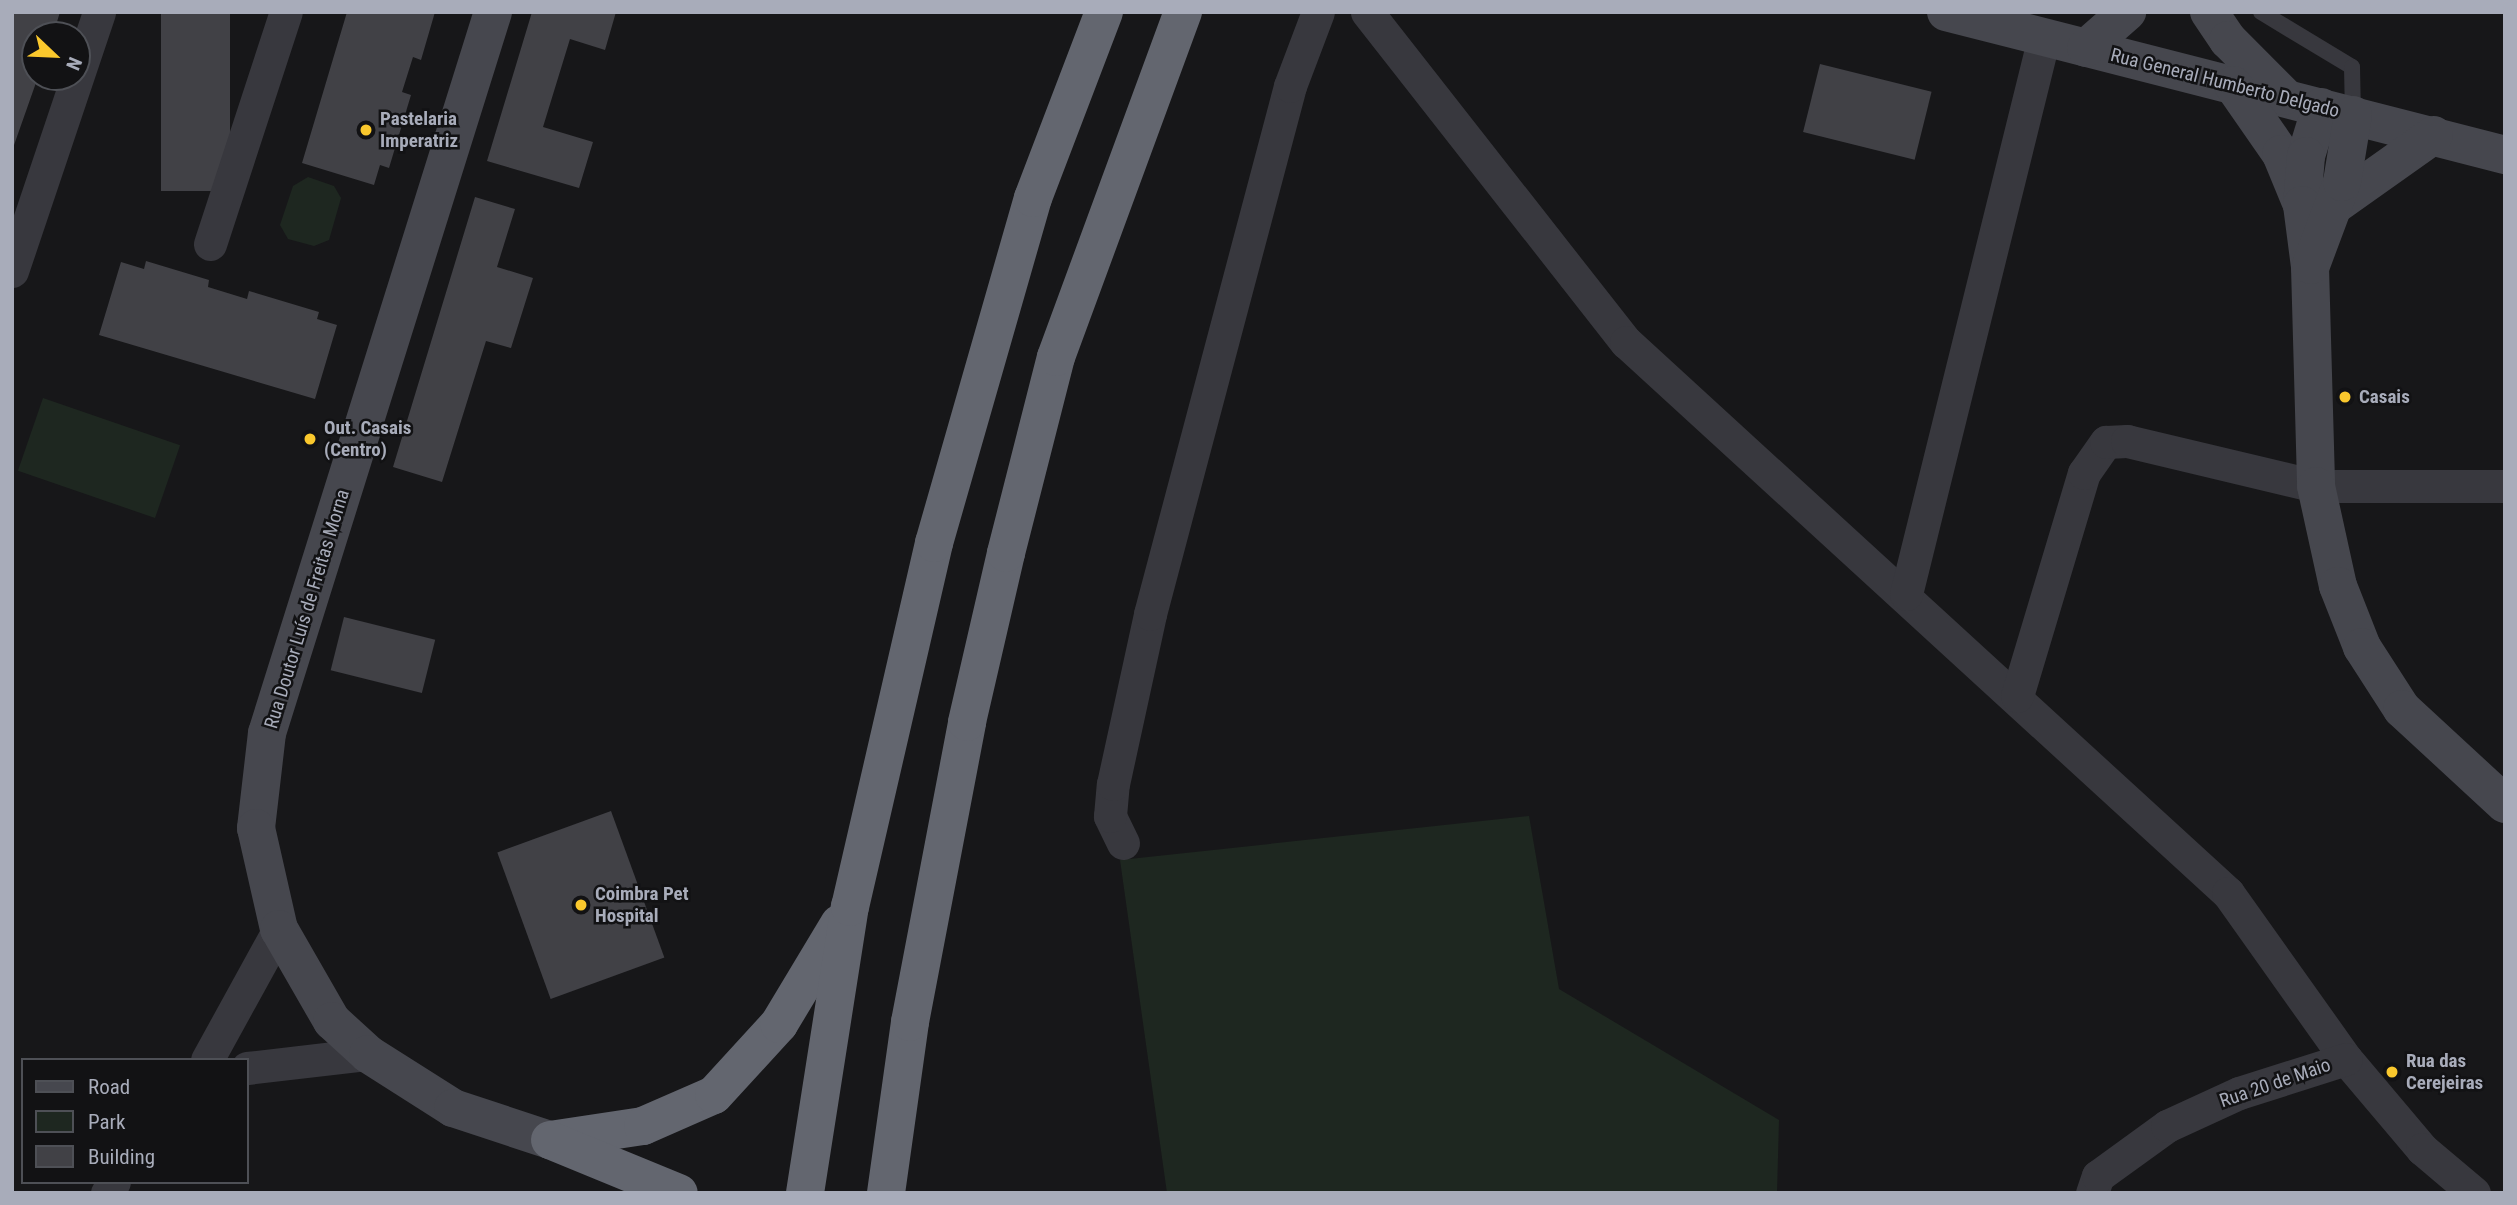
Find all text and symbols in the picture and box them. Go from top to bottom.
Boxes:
north arrow [21,21,91,91]
street label: Rua General Humberto Delgado [2108,44,2342,122]
text: N [61,54,87,73]
place label: Pastelaria Imperatriz [380,108,458,152]
marker: Pastelaria Imperatriz [358,122,374,138]
place label: Casais [2359,386,2410,408]
marker: Casais [2337,389,2353,405]
place label: Out. Casais (Centro) [324,417,411,461]
marker: Out. Casais (Centro) [302,431,318,447]
street label: Rua Doutor Luís de Freitas Morna [260,487,354,731]
place label: Coimbra Pet Hospital [595,883,689,927]
marker: Coimbra Pet Hospital [573,897,589,913]
place label: Rua das Cerejeiras [2406,1050,2483,1094]
street label: Rua 20 de Maio [2216,1053,2334,1113]
legend [21,1058,248,1184]
marker: Rua das Cerejeiras [2384,1064,2400,1080]
text: Road [88,1075,130,1099]
text: Park [88,1110,125,1134]
text: Building [88,1145,155,1169]

